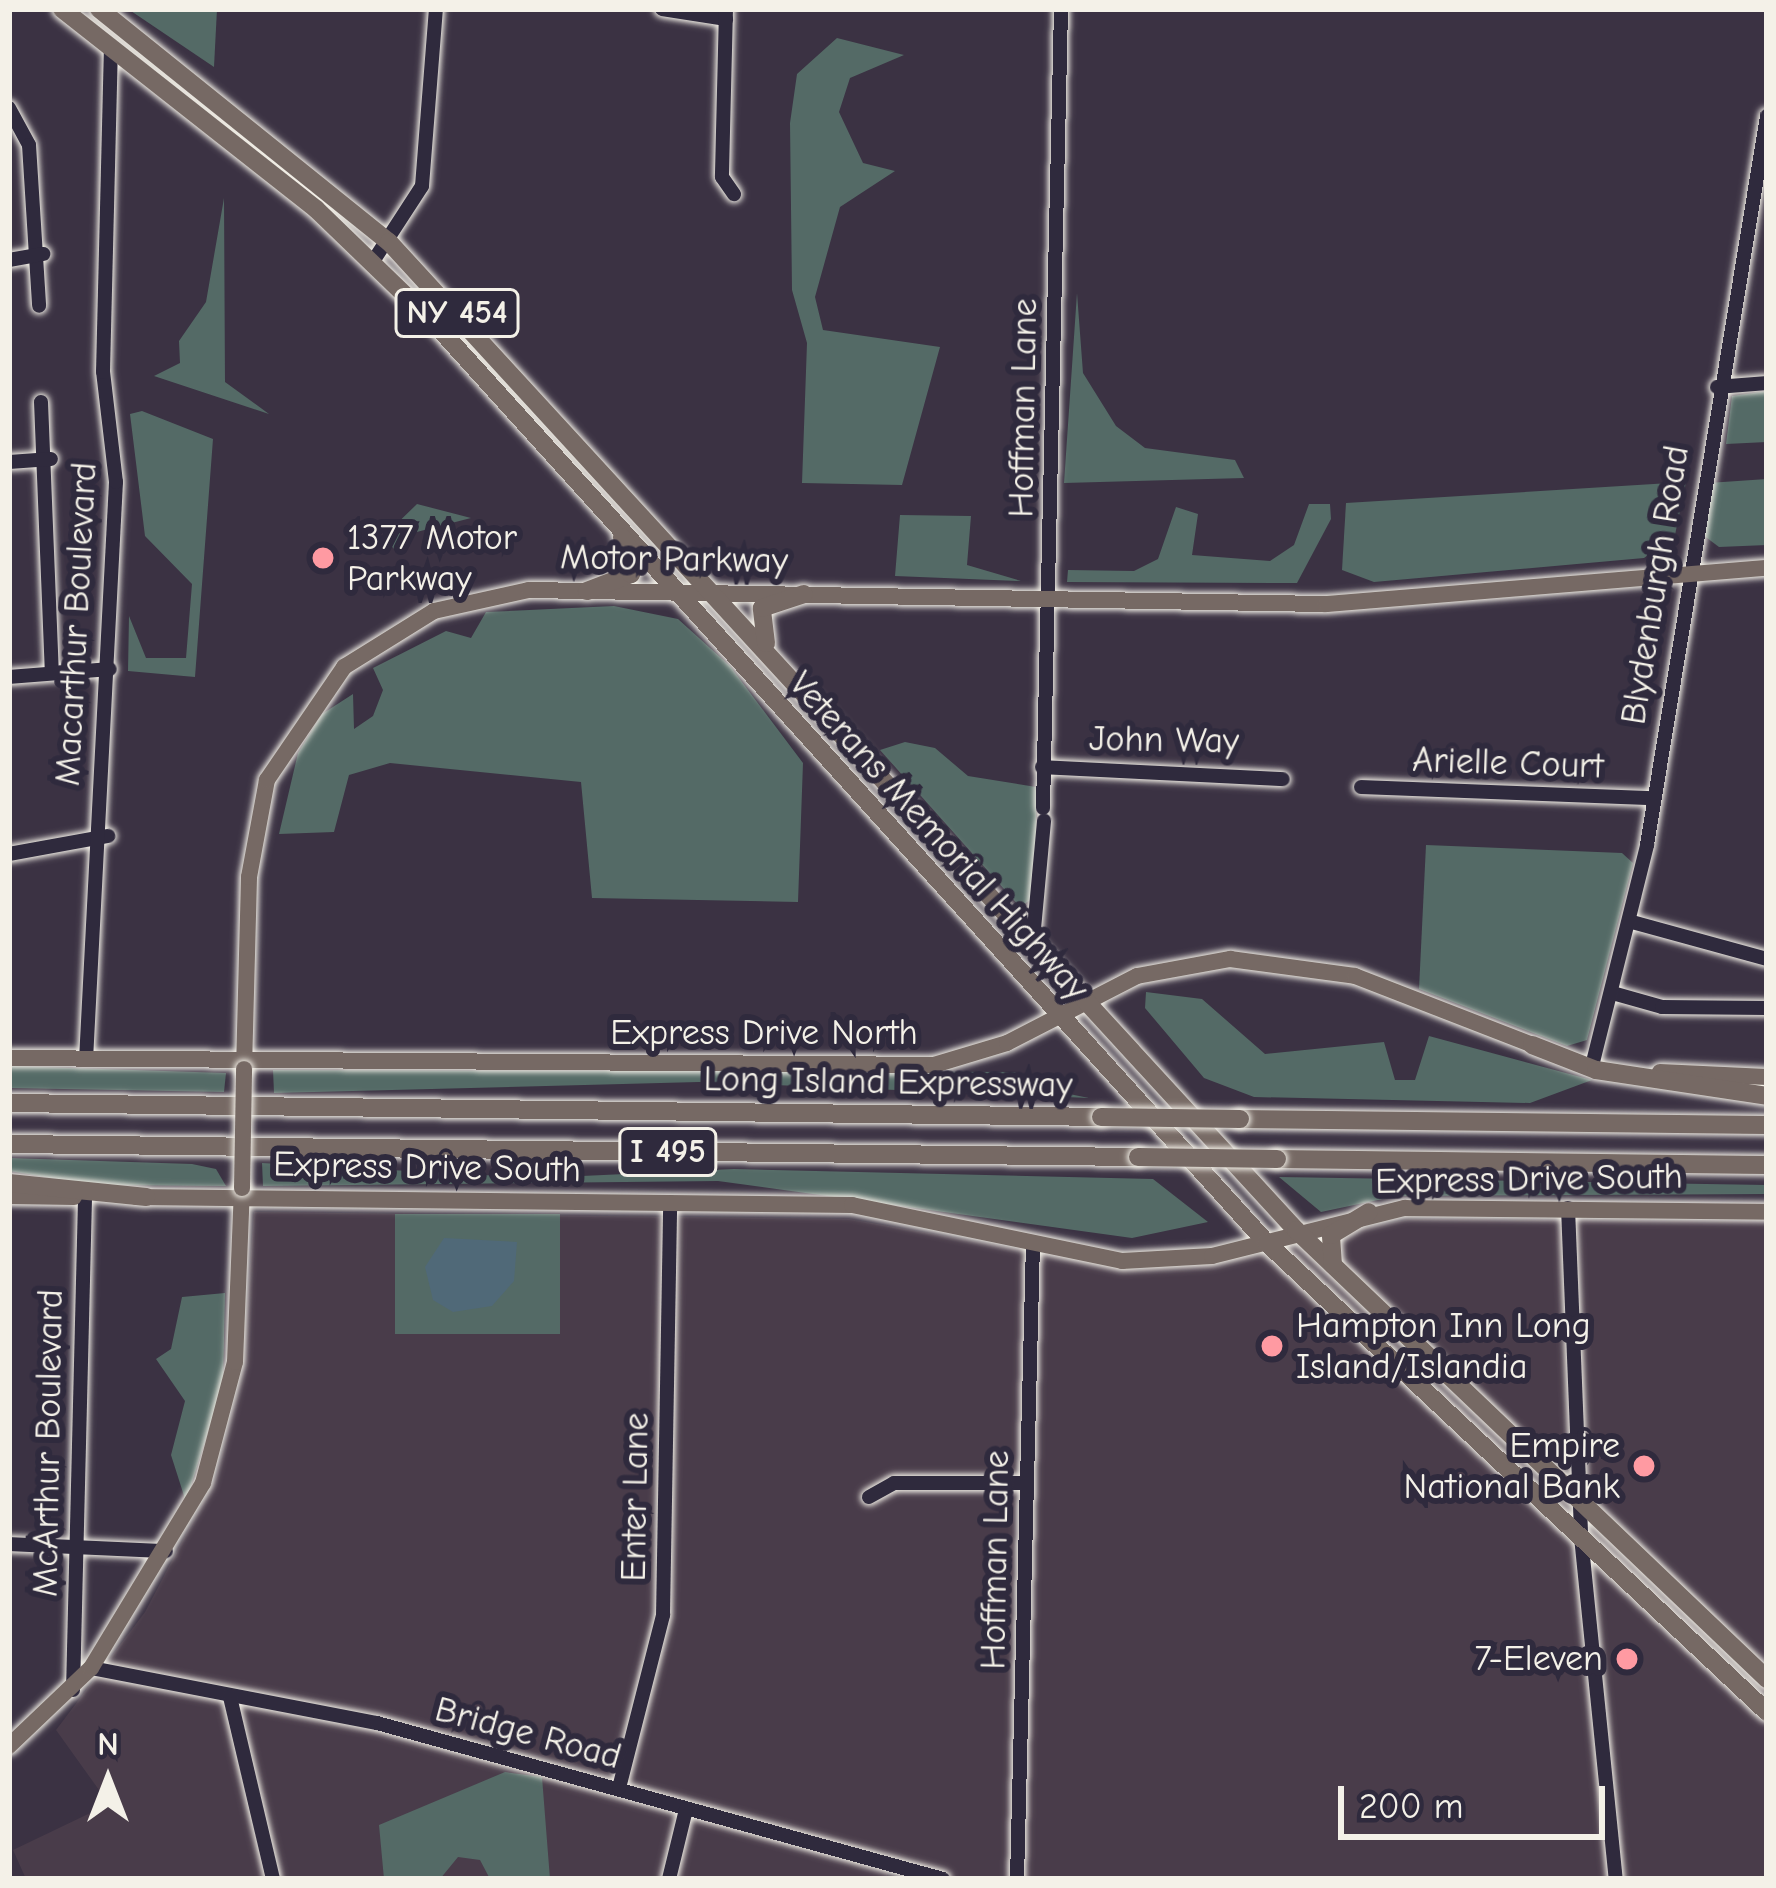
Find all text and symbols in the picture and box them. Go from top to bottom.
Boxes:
road number: NY 454 [394,286,520,340]
street label: Hoffman Lane [999,298,1047,518]
street label: Blydenburgh Road [1612,442,1698,728]
street label: Macarthur Boulevard [46,461,106,787]
place label: 1377 Motor Parkway [347,515,517,600]
street label: Motor Parkway [560,535,788,583]
marker: 1377 Motor Parkway [310,545,336,571]
street label: Veterans Memorial Highway [780,663,1098,1009]
street label: John Way [1089,717,1239,763]
street label: Arielle Court [1412,738,1604,788]
street label: Express Drive North [610,1011,918,1055]
street label: Long Island Expressway [703,1057,1073,1107]
road number: I 495 [617,1125,719,1179]
street label: Express Drive South [273,1143,581,1191]
street label: Express Drive South [1375,1155,1683,1203]
street label: McArthur Boulevard [24,1289,72,1597]
place label: Hampton Inn Long Island/Islandia [1296,1303,1591,1388]
marker: Hampton Inn Long Island/Islandia [1259,1333,1285,1359]
street label: Enter Lane [612,1412,658,1582]
place label: Empire National Bank [1404,1423,1620,1508]
street label: Hoffman Lane [971,1450,1019,1670]
marker: Empire National Bank [1631,1453,1657,1479]
place label: 7-Eleven [1474,1637,1603,1681]
marker: 7-Eleven [1614,1646,1640,1672]
street label: Bridge Road [430,1687,626,1779]
north arrow [48,1720,168,1840]
text: N [97,1725,119,1763]
scale bar [1344,1762,1611,1836]
text: 200 m [1359,1786,1463,1827]

